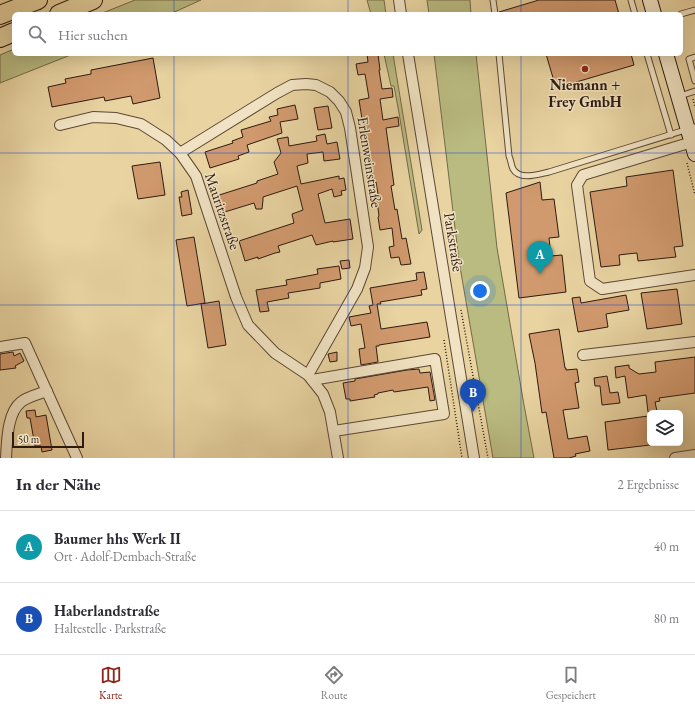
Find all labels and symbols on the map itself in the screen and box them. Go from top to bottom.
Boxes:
marker: Niemann + Frey GmbH [580,64,590,74]
place label: Niemann + Frey GmbH [548,75,622,111]
street label: Erlenweinstraße [353,115,387,209]
street label: Mauritzstraße [201,170,245,252]
street label: Parkstraße [440,211,468,273]
pin: A [527,241,553,274]
your location [470,281,490,301]
pin: B [460,379,486,412]
scale bar [12,430,84,449]

